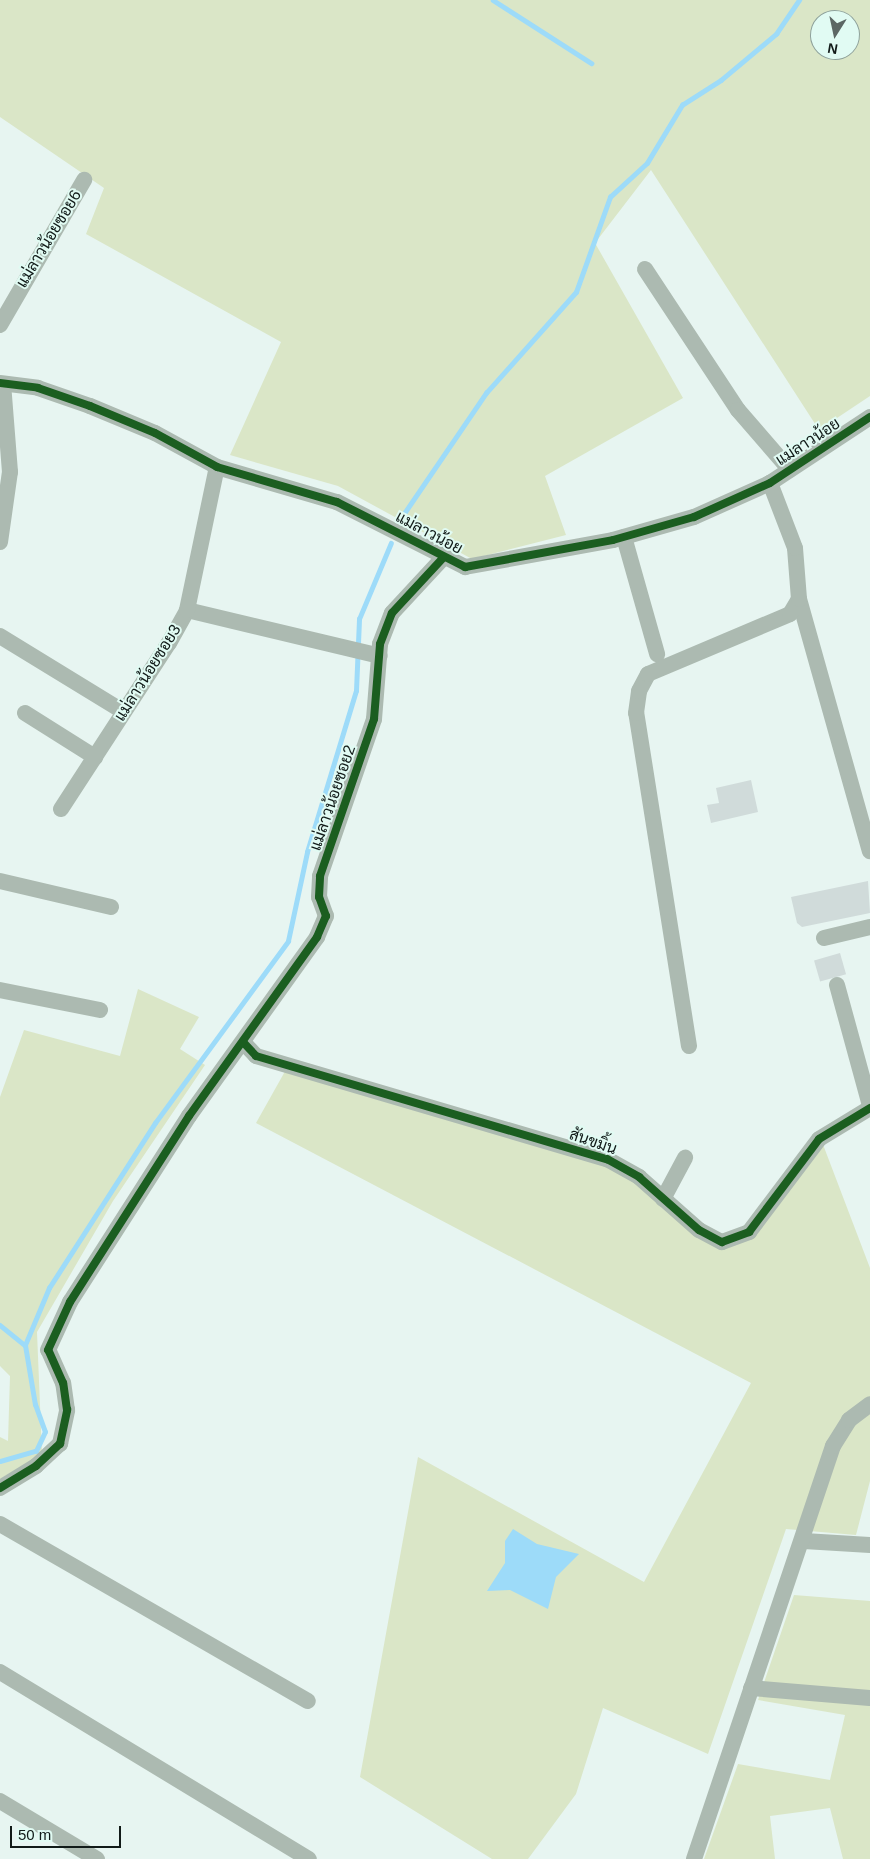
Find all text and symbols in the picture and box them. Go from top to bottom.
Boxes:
north arrow [810,10,860,60]
text: N [826,40,839,58]
street label: แม่ลาวน้อยซอย6 [12,187,86,291]
street label: แม่ลาวน้อย [772,414,844,470]
street label: แม่ลาวน้อย [392,507,466,559]
street label: แม่ลาวน้อยซอย3 [111,621,185,725]
street label: แม่ลาวน้อยซอย2 [306,743,360,853]
street label: สันขมิ้น [567,1125,619,1159]
scale bar [12,1816,124,1848]
text: 50 m [18,1826,51,1843]

